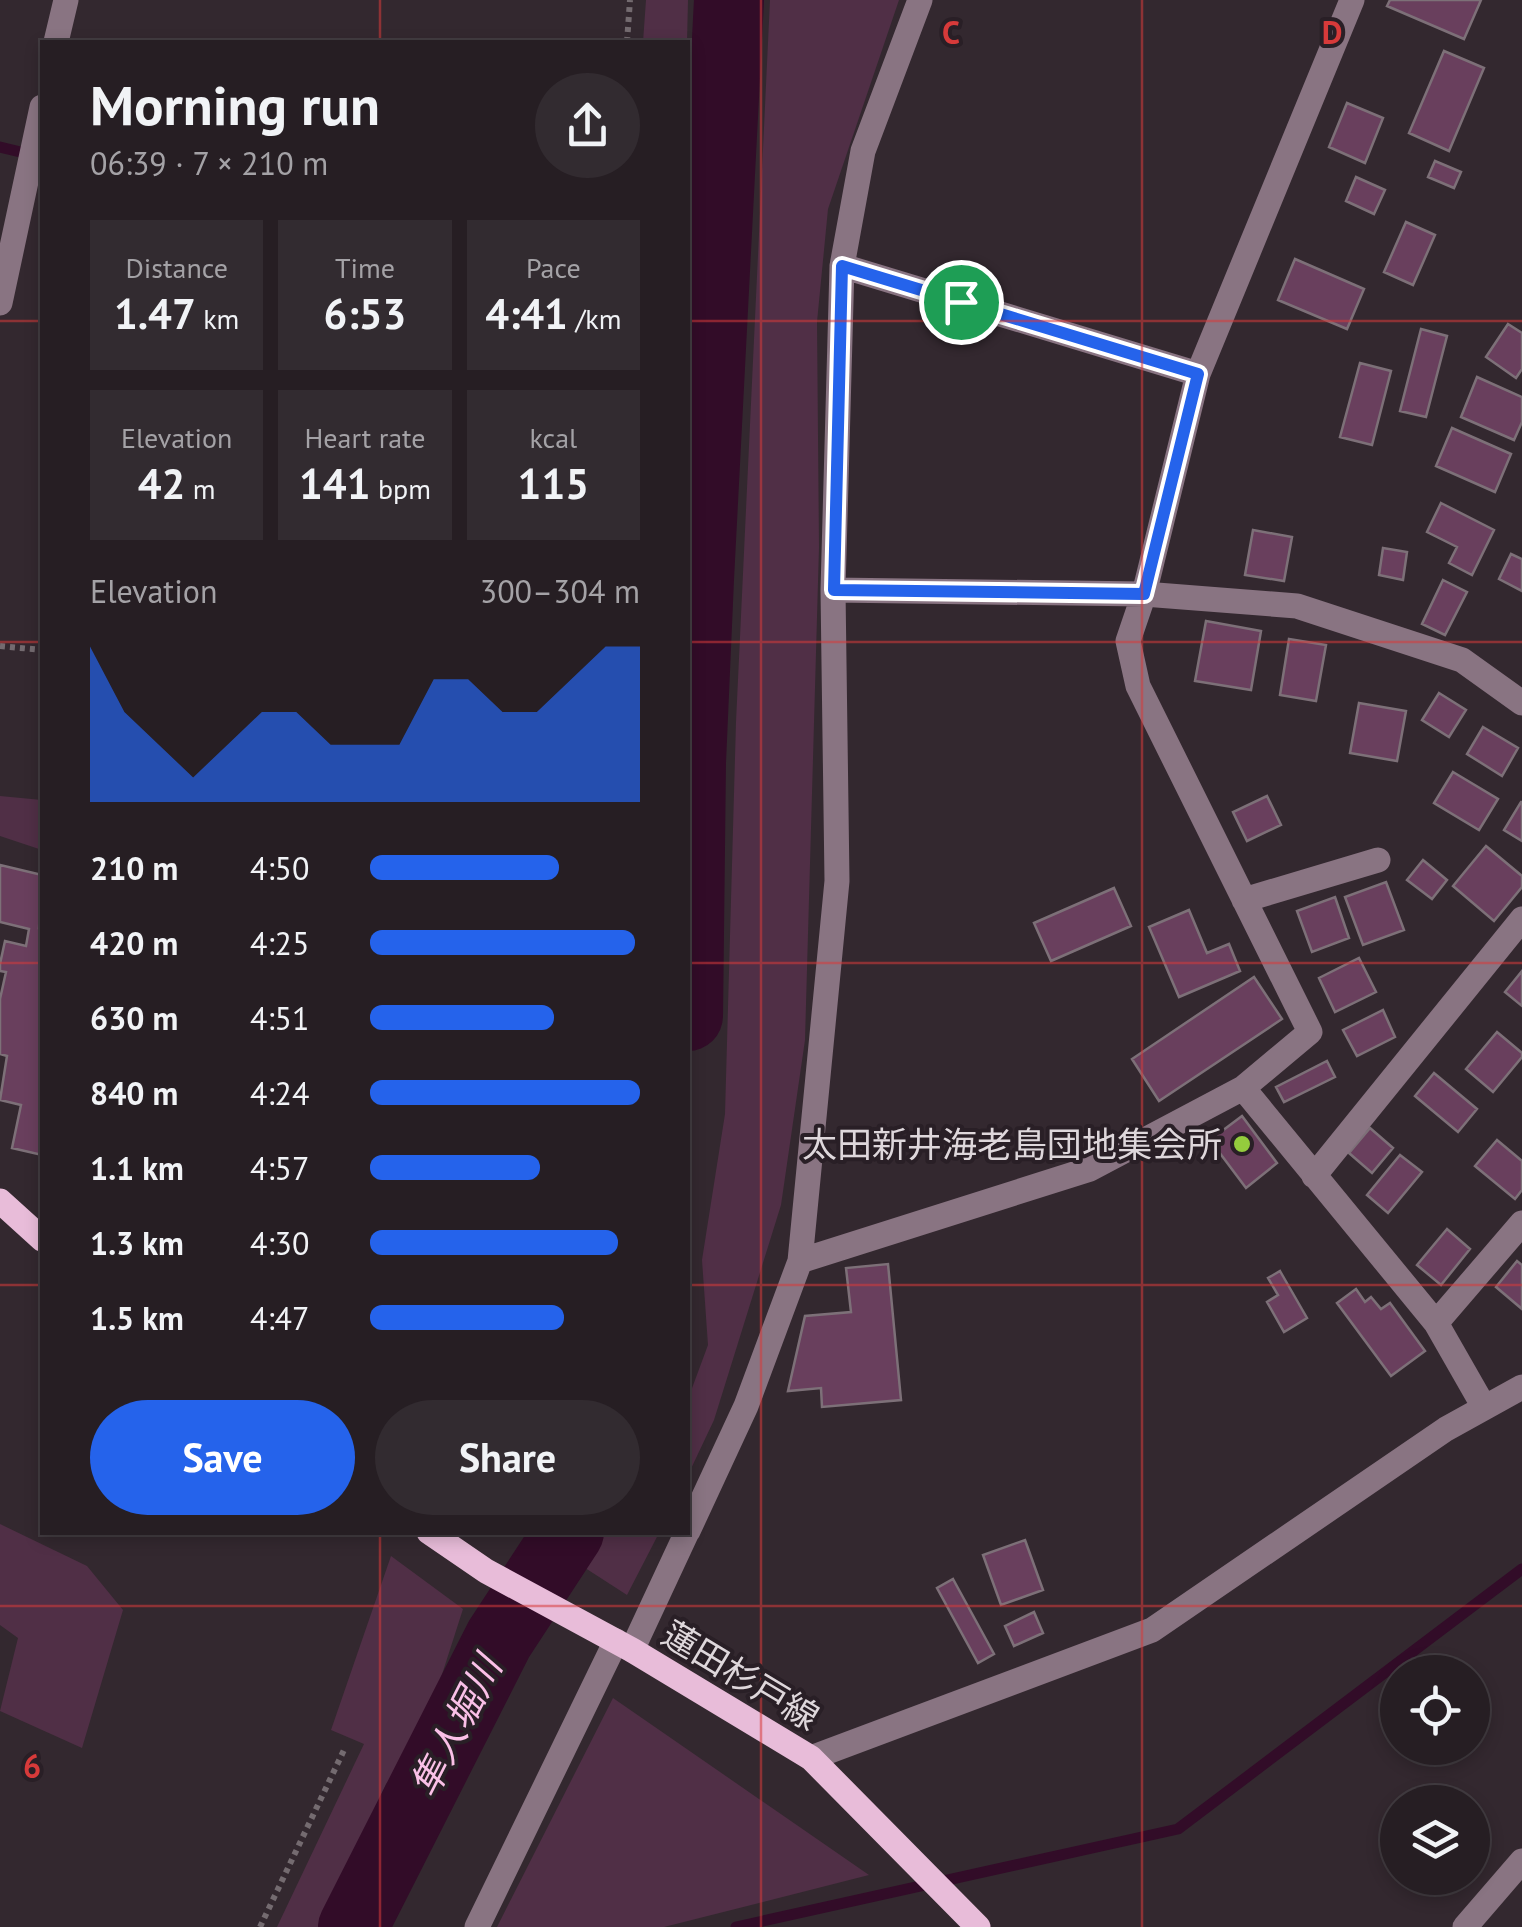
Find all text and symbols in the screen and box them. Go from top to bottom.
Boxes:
text: C [942,11,960,53]
text: D [1322,11,1342,53]
text: Morning run [90,69,380,140]
button: share [535,73,640,178]
text: 06:39 · 7 × 210 m [90,142,328,184]
text: Distance [125,249,228,286]
text: Time [335,249,395,286]
text: Pace [526,249,581,286]
pin [919,260,1004,345]
icon: arrive [934,275,989,330]
text: 1.47 [114,286,196,341]
text: 6:53 [324,286,406,341]
text: 4:41 [485,286,568,341]
text: km [196,300,239,337]
text: /km [568,300,621,337]
text: Elevation [121,419,232,456]
text: Heart rate [304,419,426,456]
text: kcal [529,419,577,456]
text: 42 [138,456,185,511]
text: 141 [299,456,370,511]
text: 115 [518,456,589,511]
text: m [185,470,216,507]
text: bpm [370,470,431,507]
text: Elevation [90,570,217,612]
text: 300–304 m [480,570,640,612]
text: 210 m [90,847,178,889]
text: 4:50 [250,847,309,889]
text: 420 m [90,922,178,964]
text: 4:25 [250,922,309,964]
text: 630 m [90,997,178,1039]
text: 4:51 [250,997,309,1039]
text: 840 m [90,1072,178,1114]
text: 4:24 [250,1072,309,1114]
place label: 太田新井海老島団地集会所 [802,1121,1222,1167]
marker: 太田新井海老島団地集会所 [1231,1133,1253,1155]
text: 1.1 km [90,1147,184,1189]
text: 4:57 [250,1147,309,1189]
text: 1.3 km [90,1222,184,1264]
text: 4:30 [250,1222,309,1264]
text: 1.5 km [90,1297,184,1339]
text: 4:47 [250,1297,309,1339]
button: Save [90,1400,355,1515]
button: Share [375,1400,640,1515]
street label: 蓮田杉戸線 [654,1610,828,1740]
water label: 隼人堀川 [399,1644,513,1805]
map controls [1380,1655,1490,1895]
button: locate [1380,1655,1490,1765]
text: 6 [23,1745,41,1787]
button: layers [1380,1785,1490,1895]

